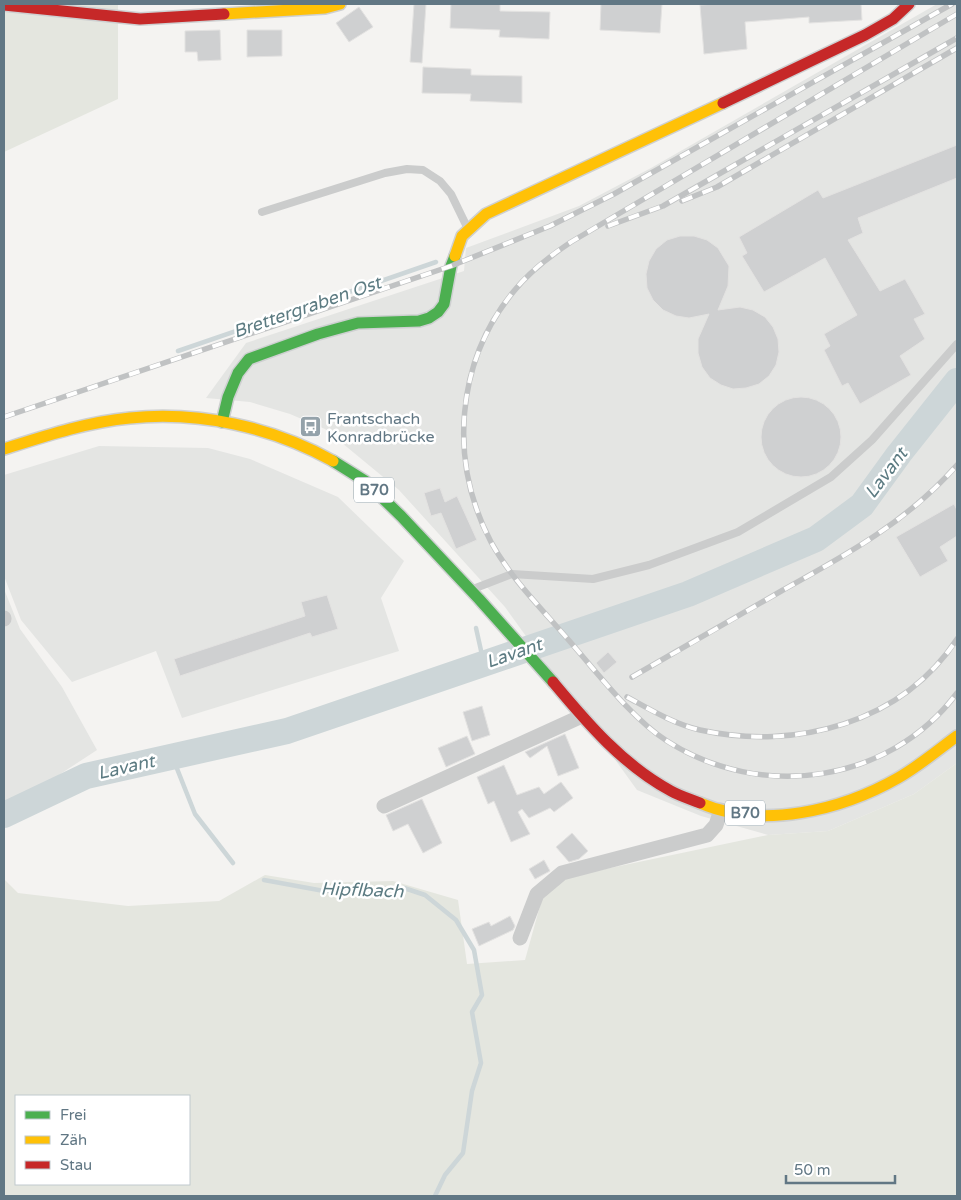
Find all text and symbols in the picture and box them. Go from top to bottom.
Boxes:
water label: Brettergraben Ost [230,271,386,343]
place label: Frantschach Konradbrücke [327,409,435,447]
bus stop icon: Frantschach Konradbrücke [299,415,323,439]
water label: Lavant [860,442,913,503]
road number: B70 [354,478,394,502]
water label: Lavant [483,633,547,673]
water label: Lavant [96,749,159,784]
road number: B70 [725,800,765,826]
water label: Hipflbach [320,878,405,902]
legend [15,1095,190,1185]
text: Frei [60,1106,86,1124]
text: Zäh [60,1131,87,1149]
scale bar [786,1152,895,1184]
text: Stau [60,1156,92,1174]
text: 50 m [794,1161,831,1179]

